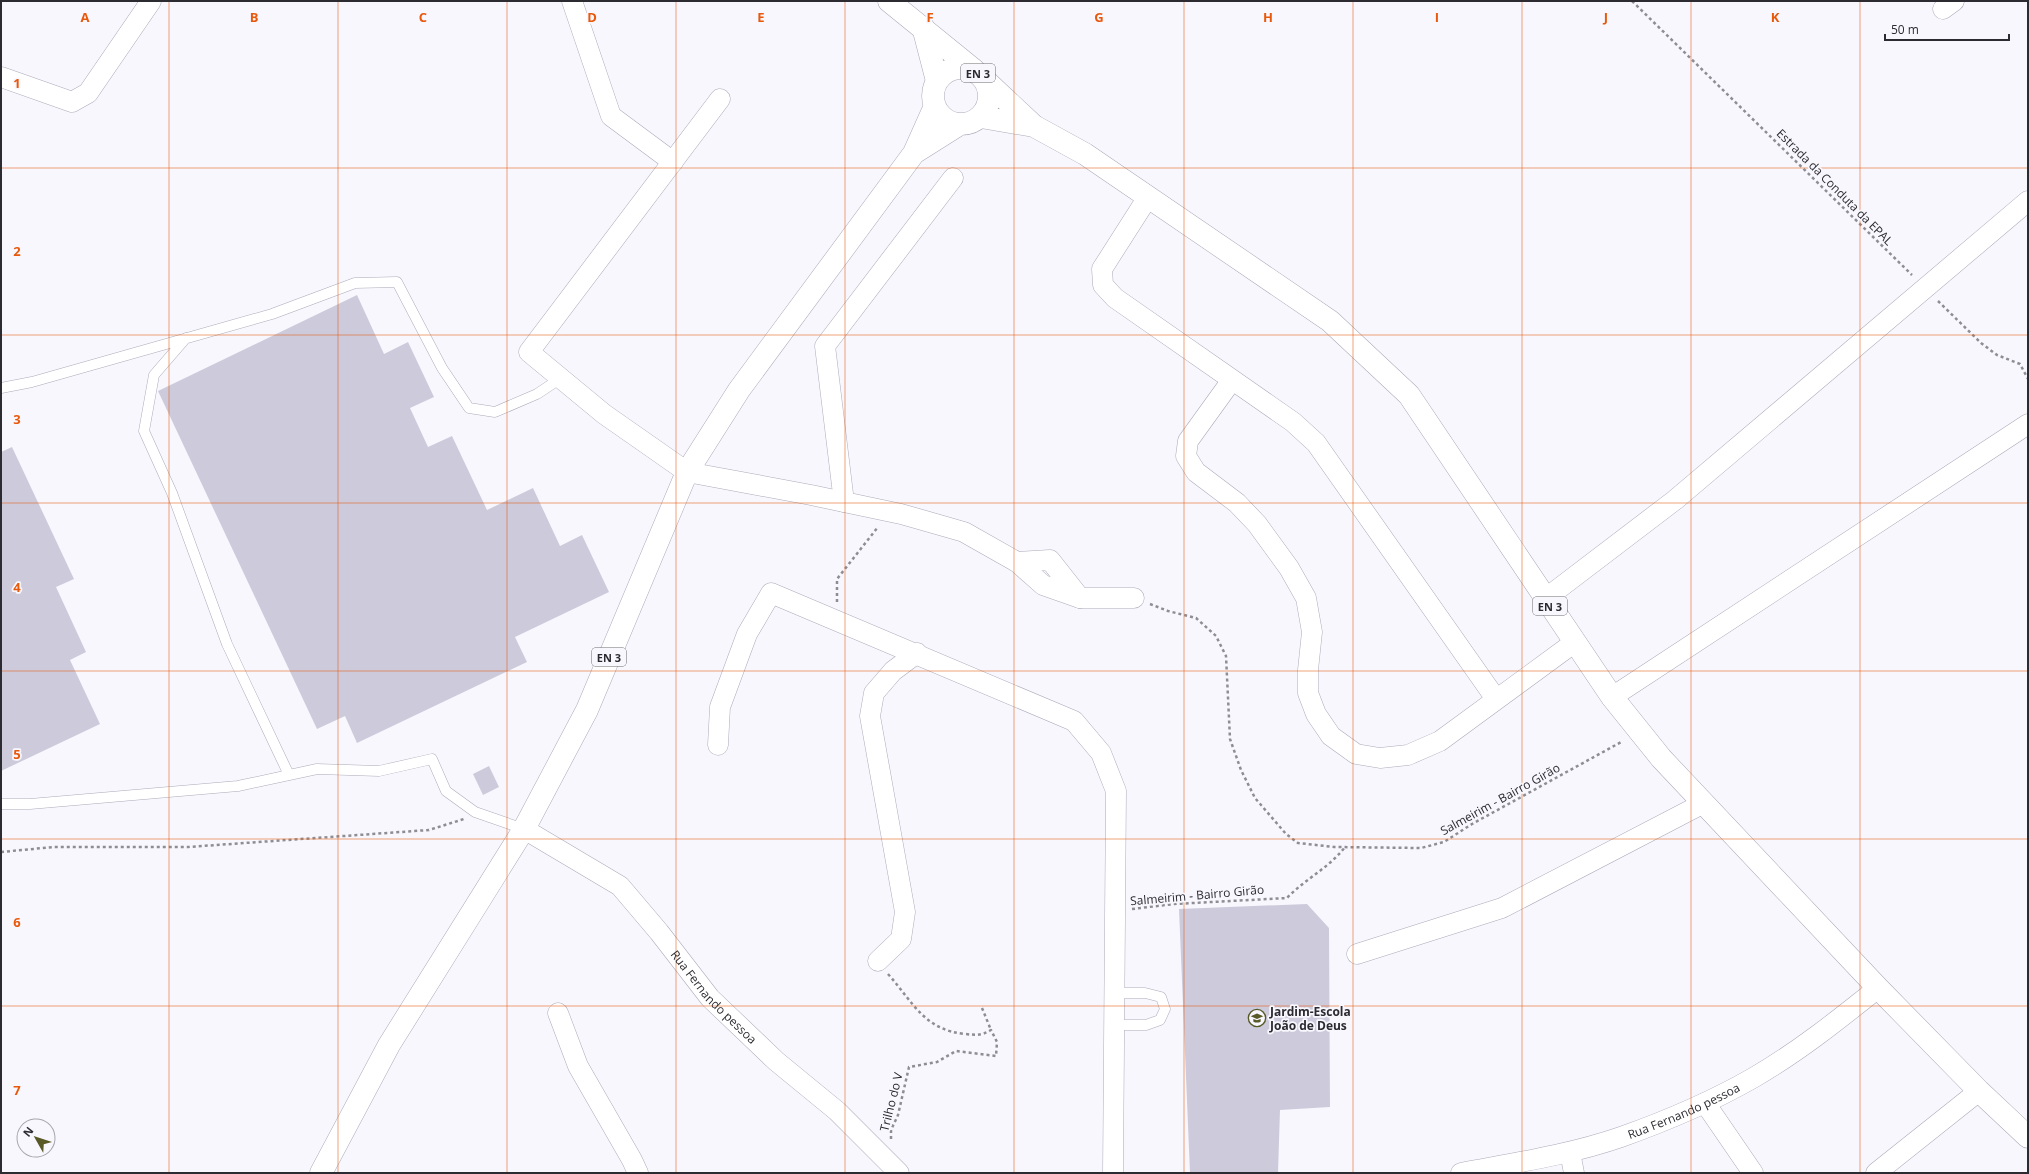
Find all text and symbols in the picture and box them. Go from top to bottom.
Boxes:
text: A [81,8,90,26]
text: B [250,8,259,26]
text: C [419,8,427,26]
text: D [587,8,597,26]
text: E [757,8,765,26]
text: F [926,8,934,26]
text: G [1094,8,1104,26]
text: H [1263,8,1273,26]
text: I [1435,8,1439,26]
text: J [1603,8,1608,26]
text: K [1771,8,1780,26]
scale bar [1885,16,2009,42]
text: 50 m [1891,21,1919,38]
road number: EN 3 [961,64,995,82]
text: 1 [13,74,21,92]
street label: Estrada da Conduta da EPAL [1773,125,1897,249]
text: 2 [13,242,21,260]
text: 3 [13,410,21,428]
text: 4 [13,578,21,596]
road number: EN 3 [1533,597,1567,615]
road number: EN 3 [592,648,626,666]
text: 5 [13,745,21,763]
street label: Salmeirim - Bairro Girão [1437,759,1563,839]
street label: Salmeirim - Bairro Girão [1129,881,1265,909]
text: 6 [13,913,21,931]
street label: Rua Fernando pessoa [667,946,761,1047]
place label: Jardim-Escola João de Deus [1269,1003,1351,1034]
school or university icon: Jardim-Escola João de Deus [1247,1008,1267,1028]
street label: Trilho do V [875,1070,907,1133]
street label: Rua Fernando pessoa [1625,1078,1743,1143]
text: 7 [13,1081,21,1099]
north arrow [16,1118,56,1158]
text: N [19,1123,36,1140]

